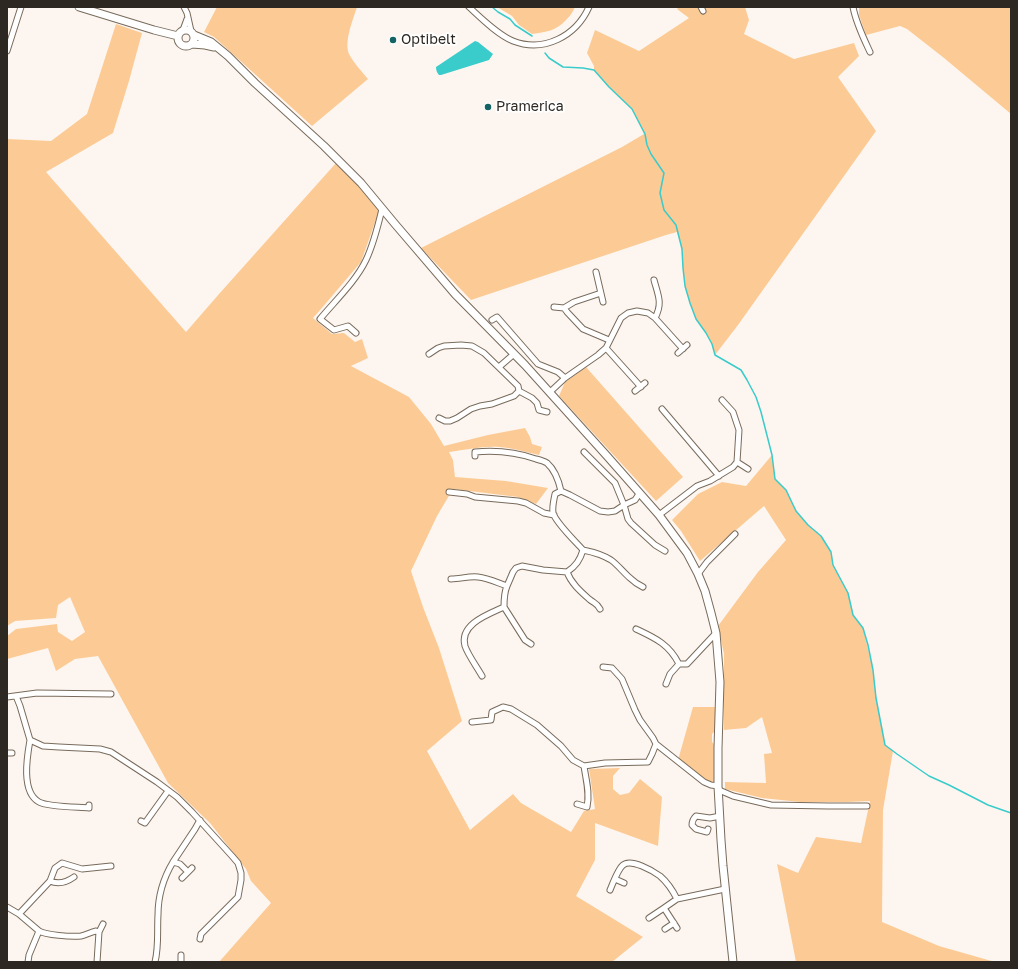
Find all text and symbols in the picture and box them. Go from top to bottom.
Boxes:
place label: Optibelt [401,32,456,48]
marker: Optibelt [388,35,398,45]
place label: Pramerica [496,99,564,115]
marker: Pramerica [483,102,493,112]

